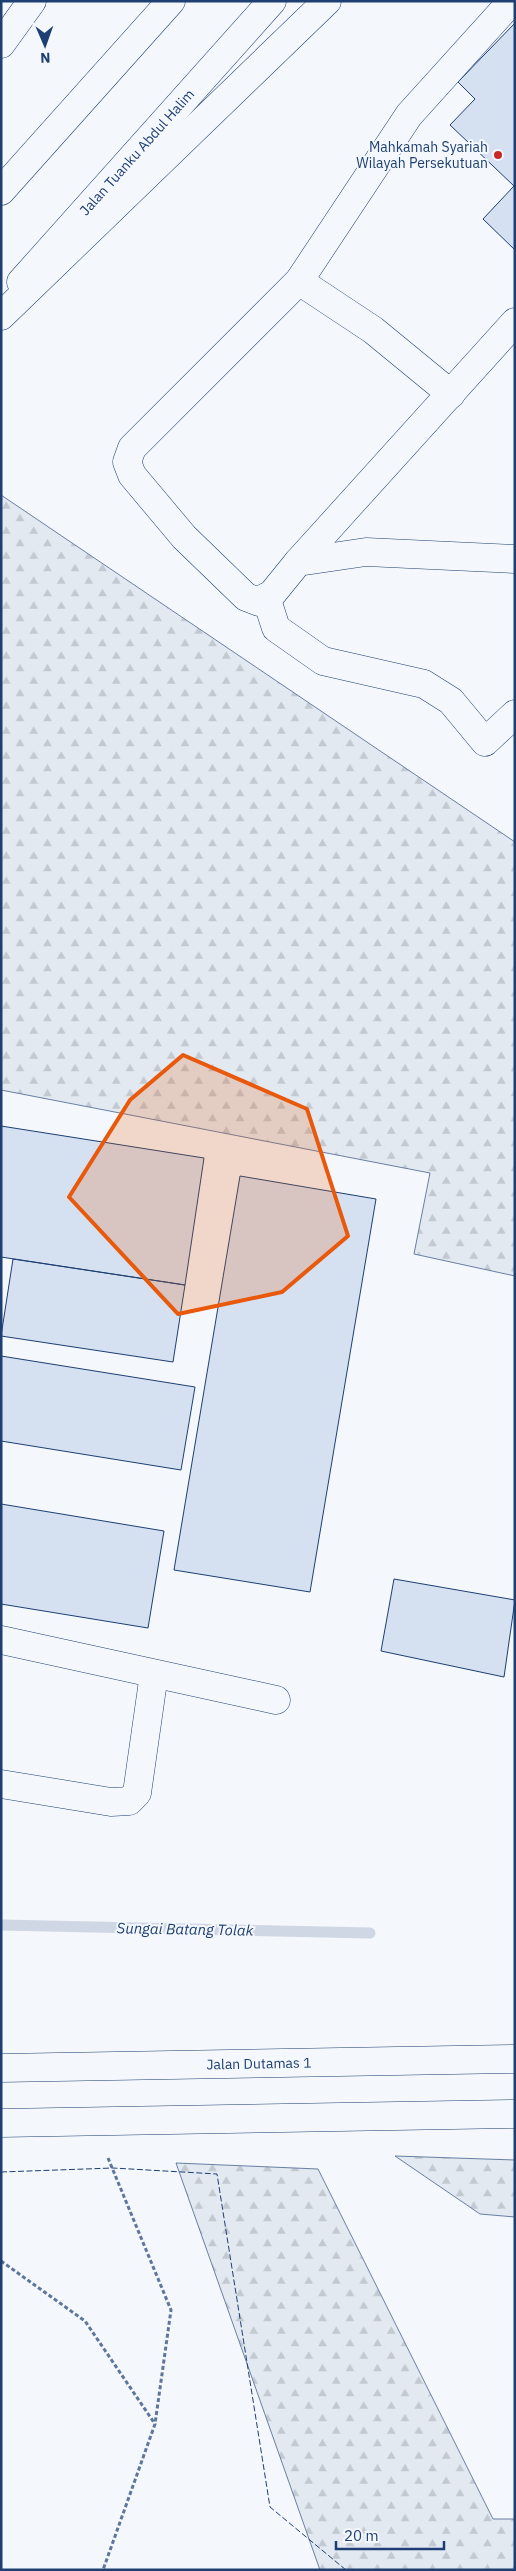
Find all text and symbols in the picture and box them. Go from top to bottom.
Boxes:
north arrow [20,20,70,70]
text: N [40,49,51,67]
street label: Jalan Tuanku Abdul Halim [76,85,198,219]
place label: Mahkamah Syariah Wilayah Persekutuan [356,138,488,172]
marker: Mahkamah Syariah Wilayah Persekutuan [492,149,504,161]
water label: Sungai Batang Tolak [116,1918,254,1940]
street label: Jalan Dutamas 1 [206,2054,312,2073]
scale bar [336,2518,444,2550]
text: 20 m [344,2526,379,2545]

